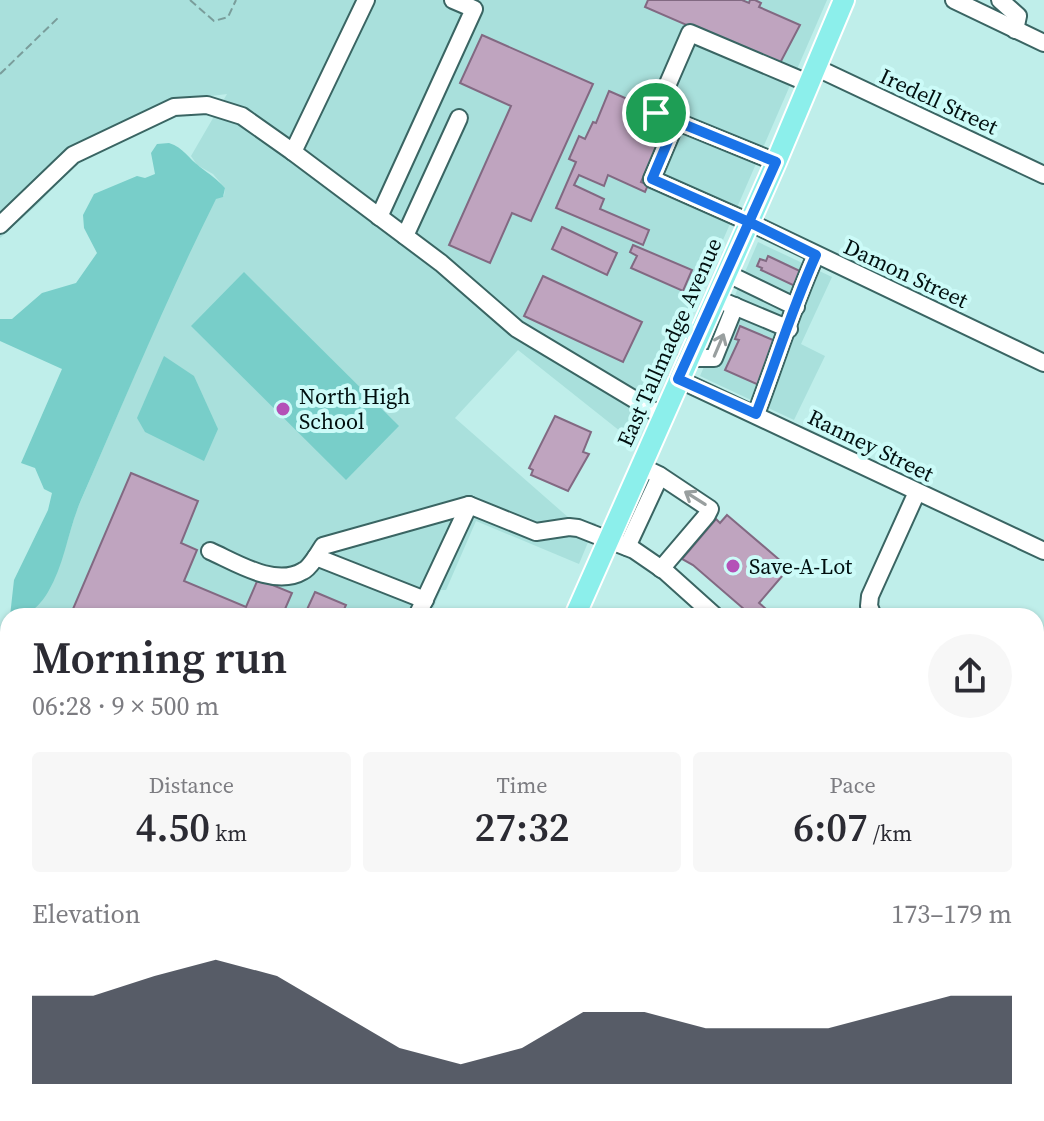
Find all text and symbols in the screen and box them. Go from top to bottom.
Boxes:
street label: Iredell Street [875,61,1004,142]
pin [622,79,690,147]
icon: arrive [634,91,678,135]
street label: Damon Street [839,231,974,315]
street label: East Tallmadge Avenue [609,233,729,451]
one-way arrow [713,333,728,358]
place label: North High School [299,381,411,436]
marker: North High School [274,400,292,418]
street label: Ranney Street [803,402,940,489]
one-way arrow [684,489,707,505]
place label: Save-A-Lot [749,551,853,581]
marker: Save-A-Lot [724,557,742,575]
text: Morning run [32,627,288,688]
button: share [928,634,1012,718]
text: 06:28 · 9 × 500 m [32,688,219,724]
text: Distance [149,770,234,800]
text: Time [497,770,547,800]
text: Pace [830,770,876,800]
text: 4.50 [136,800,210,854]
text: 27:32 [474,800,570,854]
text: 6:07 [793,800,868,854]
text: km [210,818,247,848]
text: /km [868,818,912,848]
text: Elevation [32,896,141,932]
text: 173–179 m [891,896,1012,932]

